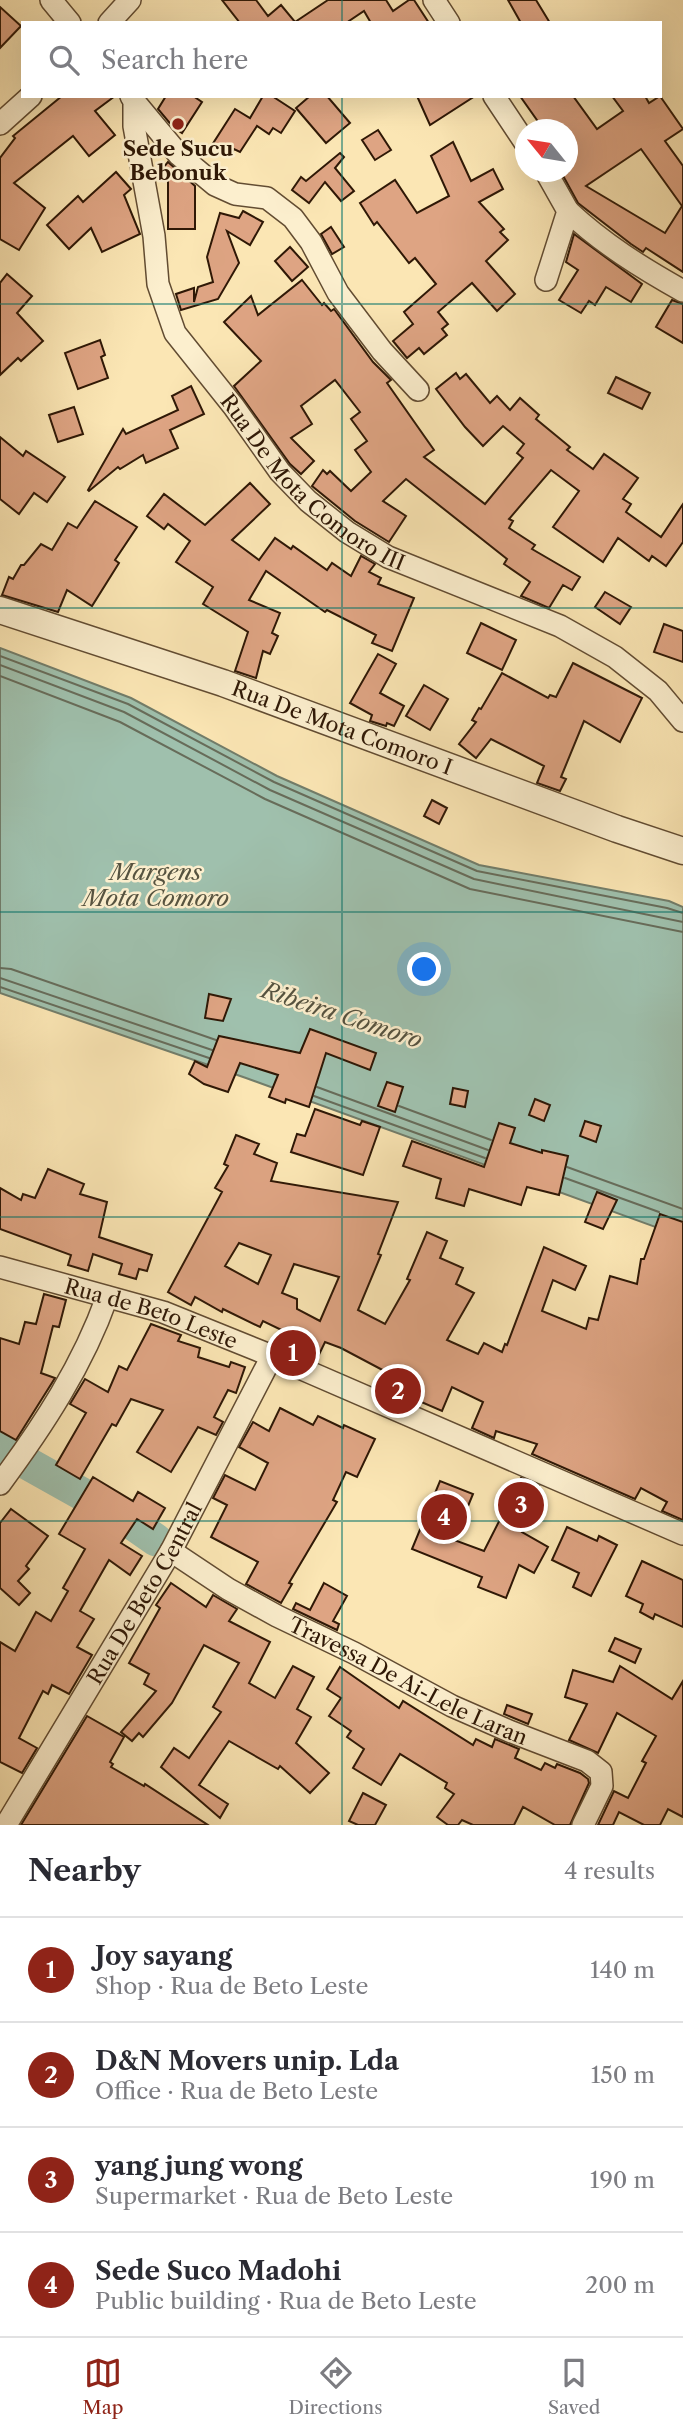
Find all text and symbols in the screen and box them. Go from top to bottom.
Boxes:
search box [21,21,662,98]
icon: search [45,41,83,79]
text: Search here [101,44,248,76]
marker: Sede Sucu Bebonuk [170,116,186,132]
north arrow [515,119,578,182]
place label: Sede Sucu Bebonuk [123,136,233,185]
street label: Rua De Mota Comoro III [216,388,409,575]
street label: Rua De Mota Comoro I [229,675,456,779]
water label: Margens Mota Comoro [80,858,229,912]
your location [407,952,441,986]
water label: Ribeira Comoro [256,975,426,1054]
street label: Rua de Beto Leste [62,1273,241,1353]
pin: 1 [270,1327,316,1379]
pin: 2 [375,1365,421,1417]
pin: 3 [498,1479,544,1531]
pin: 4 [421,1491,467,1543]
street label: Rua De Beto Central [81,1498,207,1688]
street label: Travessa De Ai-Lele Laran [285,1611,531,1749]
text: Nearby [28,1852,141,1889]
text: 4 results [564,1857,655,1885]
text: Joy sayang [95,1940,233,1972]
text: 1 [46,1956,56,1984]
text: 140 m [590,1956,655,1984]
text: Shop · Rua de Beto Leste [95,1972,368,2000]
text: D&N Movers unip. Lda [95,2045,399,2077]
text: 2 [44,2061,58,2089]
text: 150 m [591,2061,655,2089]
text: Office · Rua de Beto Leste [95,2077,378,2105]
text: yang jung wong [95,2150,303,2182]
text: 3 [45,2166,58,2194]
text: 190 m [590,2166,655,2194]
text: Supermarket · Rua de Beto Leste [95,2182,453,2210]
text: Sede Suco Madohi [95,2255,341,2287]
text: 4 [44,2271,58,2299]
text: 200 m [585,2271,655,2299]
text: Public building · Rua de Beto Leste [95,2287,477,2315]
tab: Map [83,2354,123,2419]
tab: Directions [289,2354,382,2419]
tab: Saved [548,2354,600,2419]

